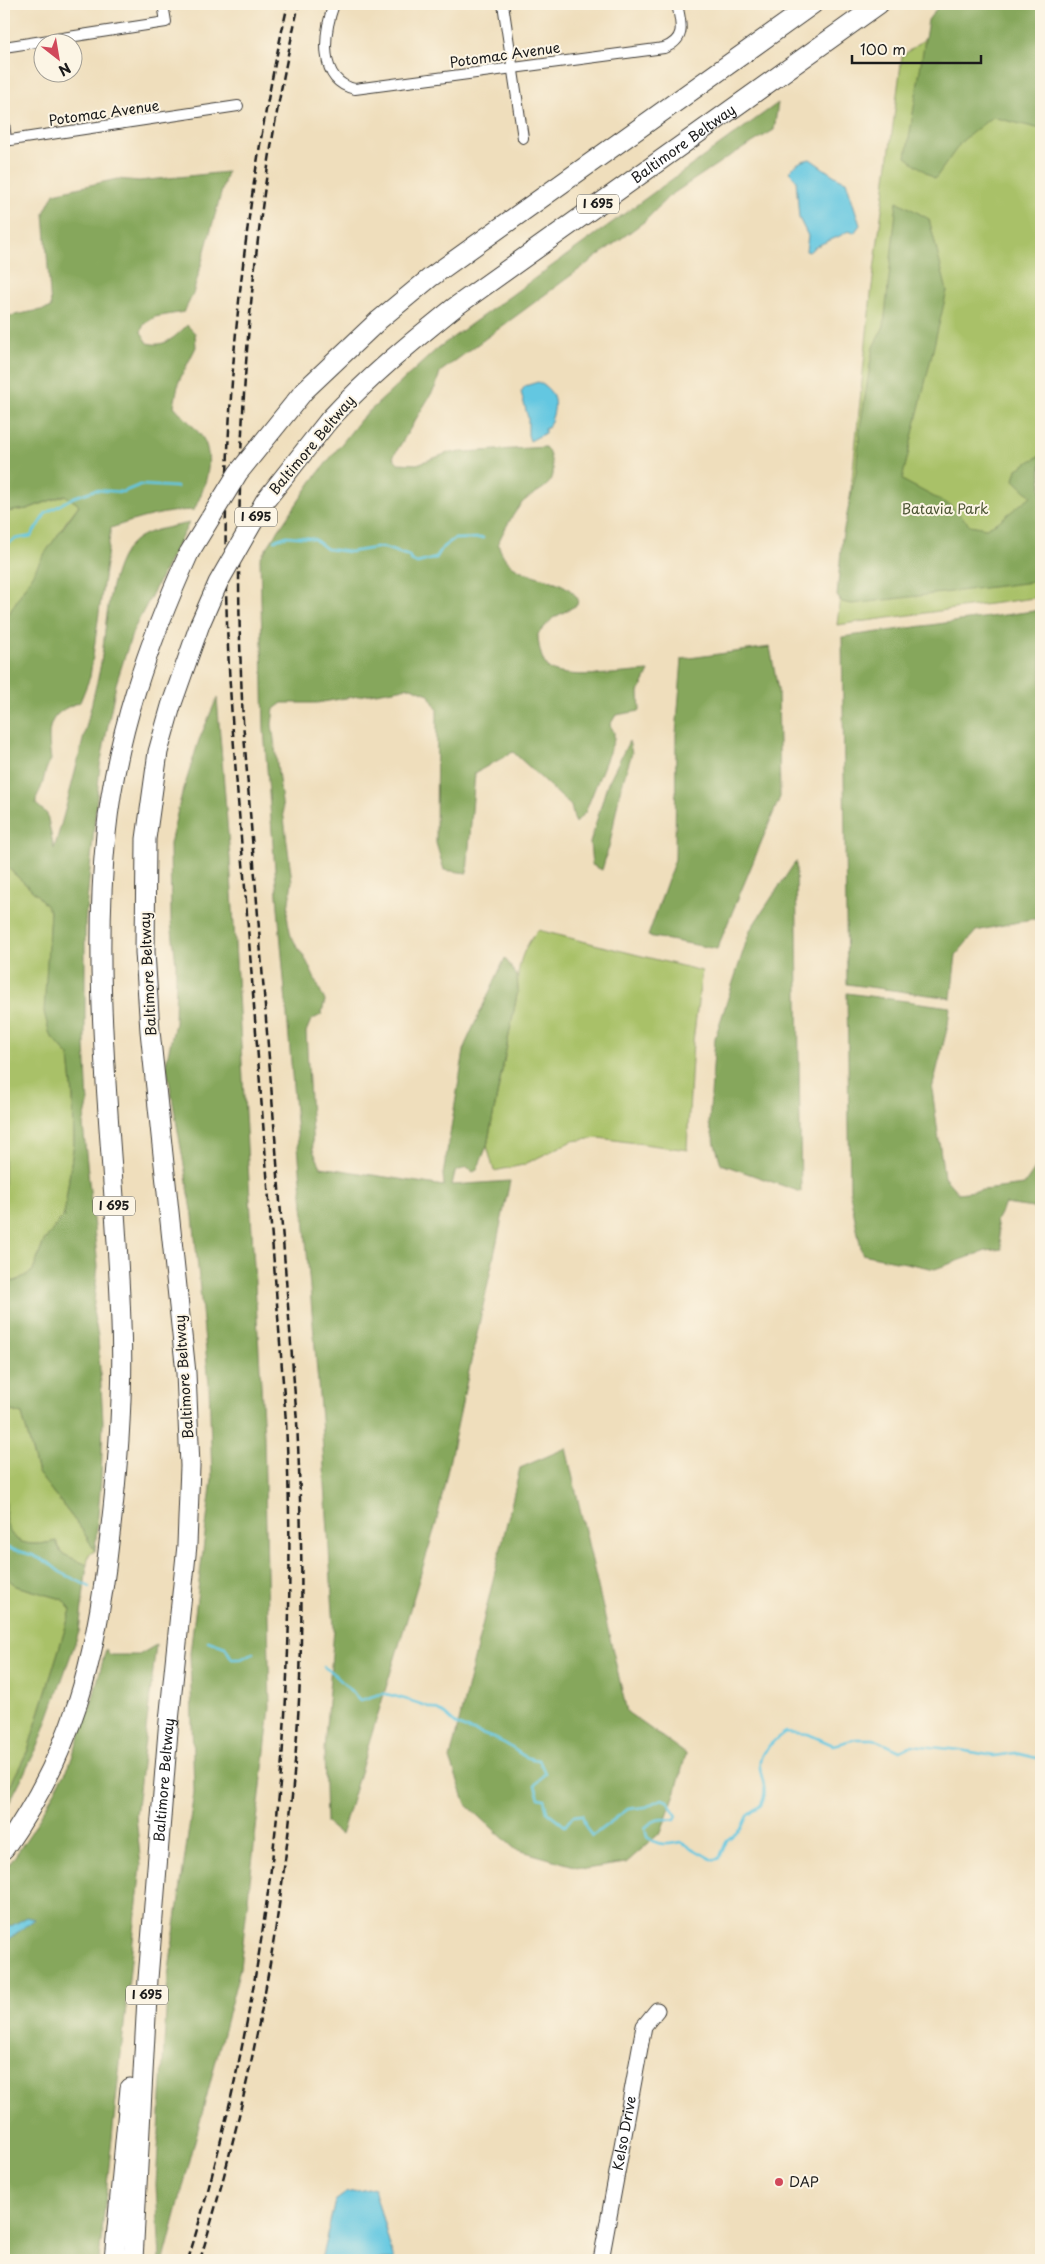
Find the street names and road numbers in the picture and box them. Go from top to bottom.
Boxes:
street label: Potomac Avenue [448,36,562,73]
street label: Potomac Avenue [47,94,161,131]
street label: Baltimore Beltway [626,99,740,188]
road number: I 695 [577,194,619,213]
street label: Baltimore Beltway [264,390,360,499]
road number: I 695 [235,508,277,526]
street label: Baltimore Beltway [134,912,161,1037]
road number: I 695 [93,1196,135,1216]
street label: Baltimore Beltway [169,1314,198,1440]
street label: Baltimore Beltway [148,1717,179,1843]
road number: I 695 [126,1986,168,2004]
street label: Kelso Drive [607,2094,641,2172]

